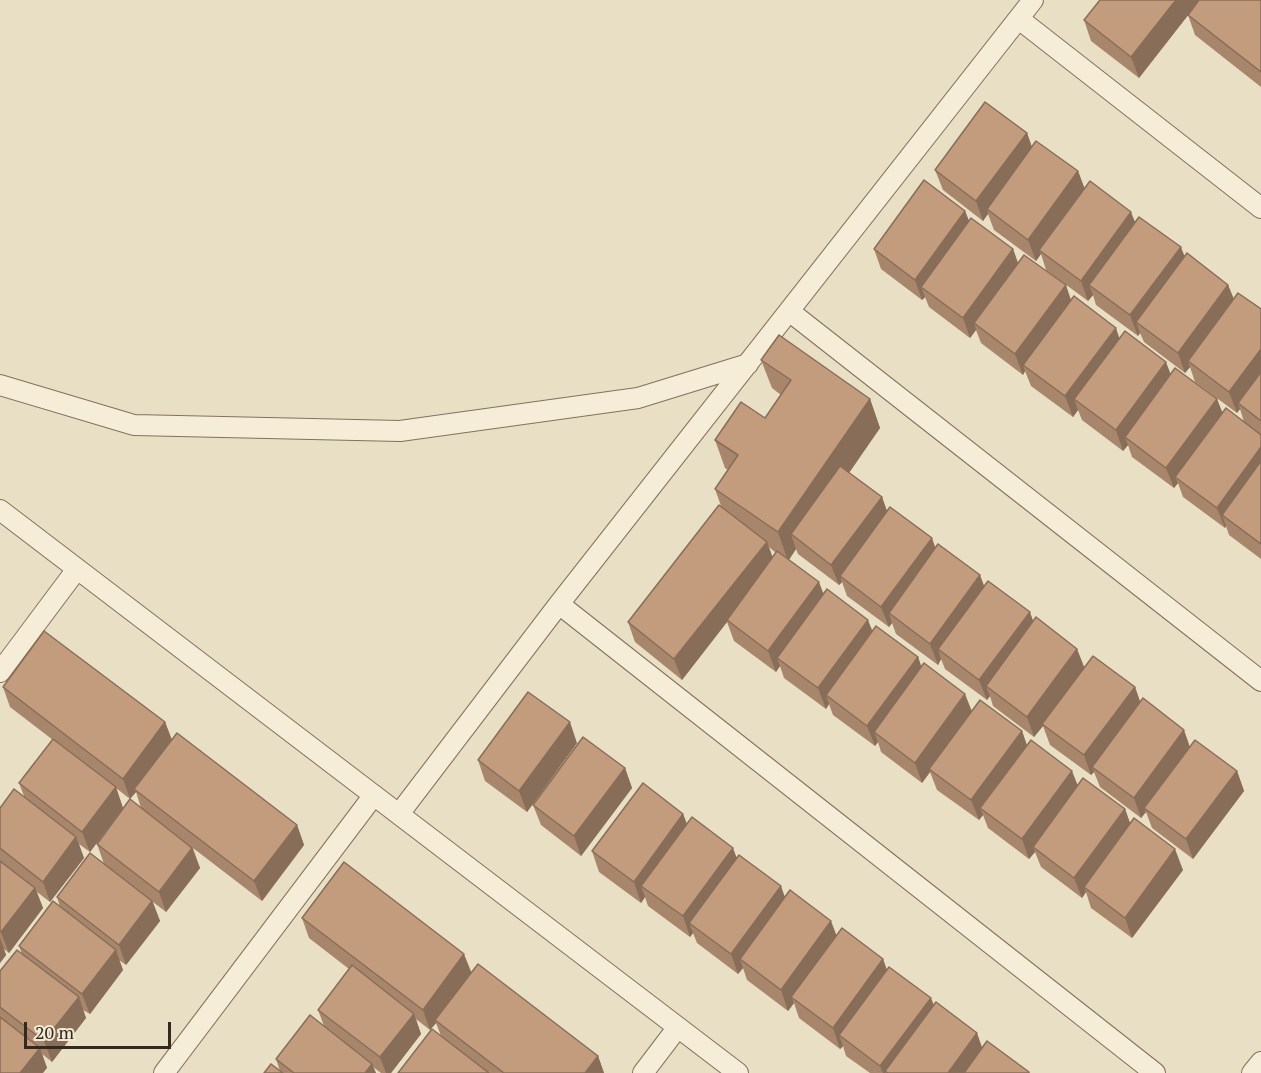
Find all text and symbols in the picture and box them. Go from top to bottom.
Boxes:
scale bar [27,1010,174,1048]
text: 20 m [35,1020,74,1044]

